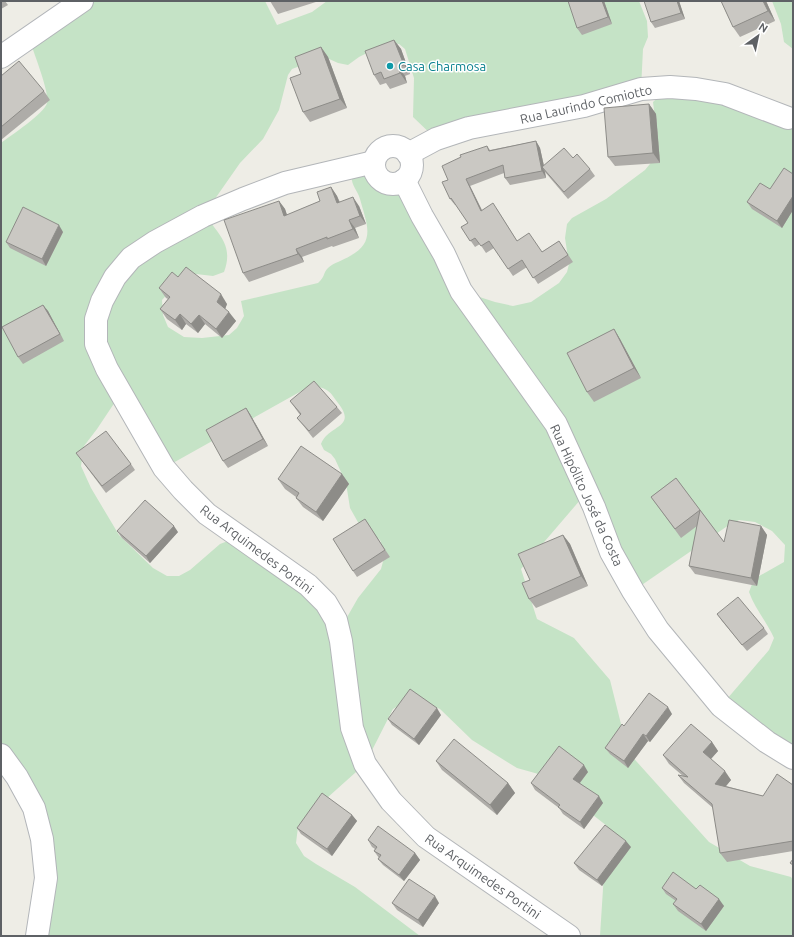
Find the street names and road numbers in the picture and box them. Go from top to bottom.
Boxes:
street label: Rua Laurindo Comiotto [519,82,653,126]
street label: Rua Hipólito José da Costa [548,422,626,568]
street label: Rua Arquimedes Portini [198,502,316,596]
street label: Rua Arquimedes Portini [423,831,543,921]

